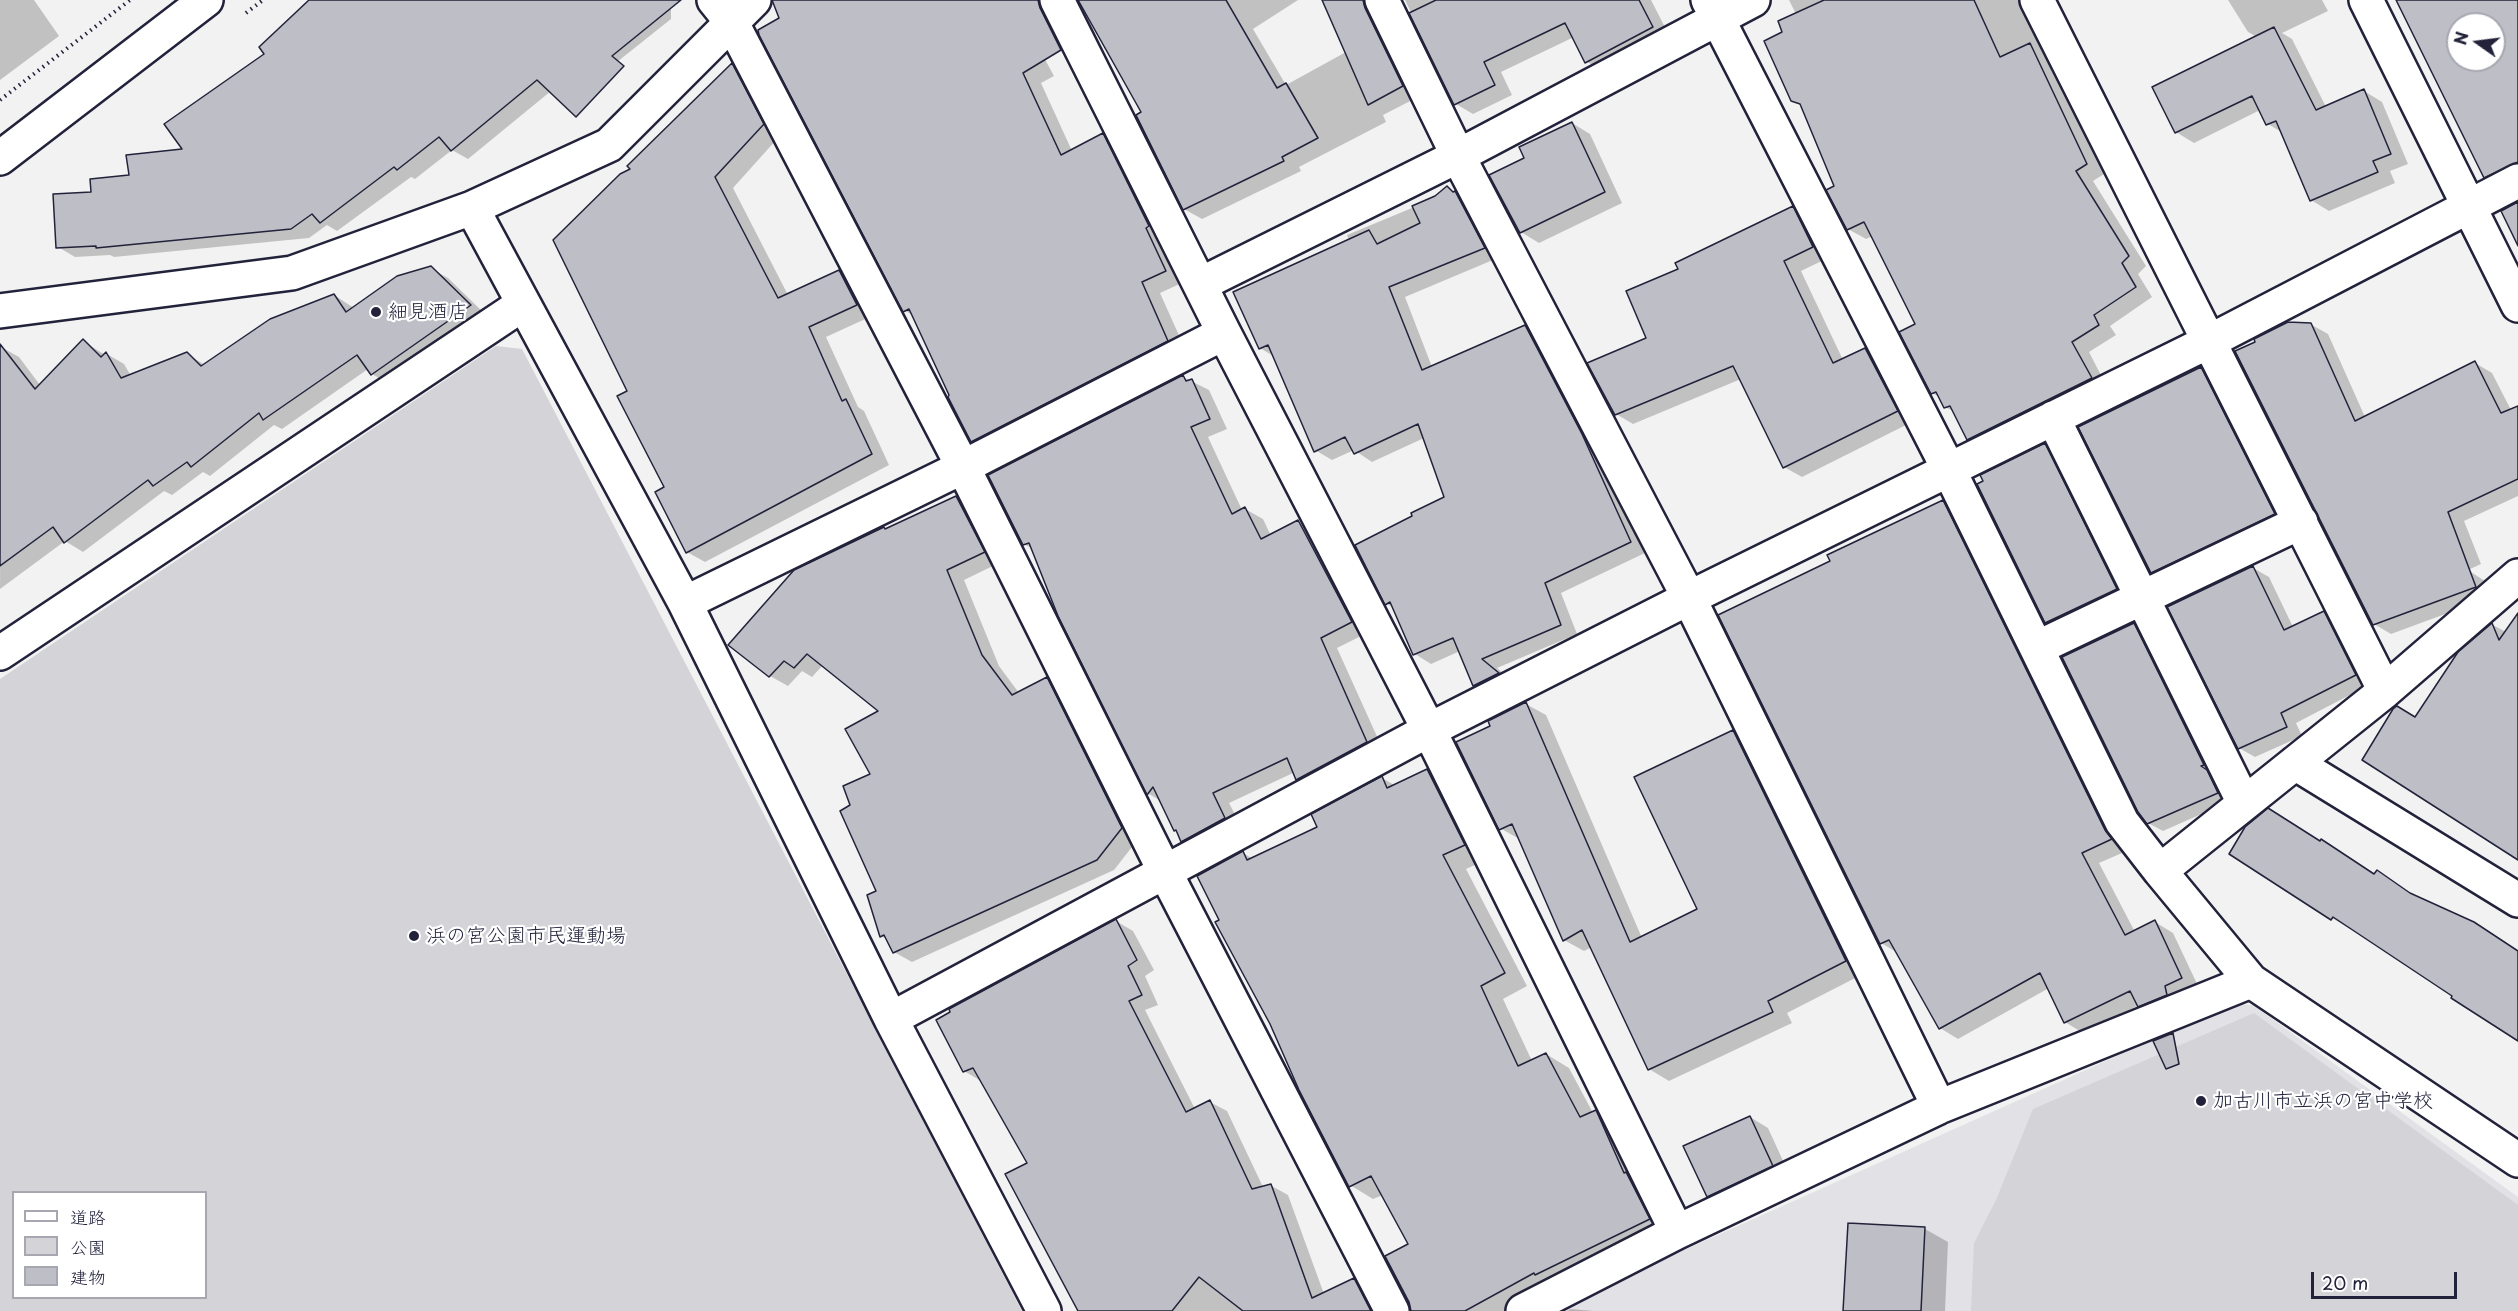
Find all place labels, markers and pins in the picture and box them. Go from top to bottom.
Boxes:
place label: 細見酒店 [388,300,468,324]
marker: 細見酒店 [369,305,383,319]
place label: 浜の宮公園市民運動場 [426,924,626,948]
marker: 浜の宮公園市民運動場 [407,929,421,943]
place label: 加古川市立浜の宮中学校 [2213,1089,2433,1113]
marker: 加古川市立浜の宮中学校 [2194,1094,2208,1108]

